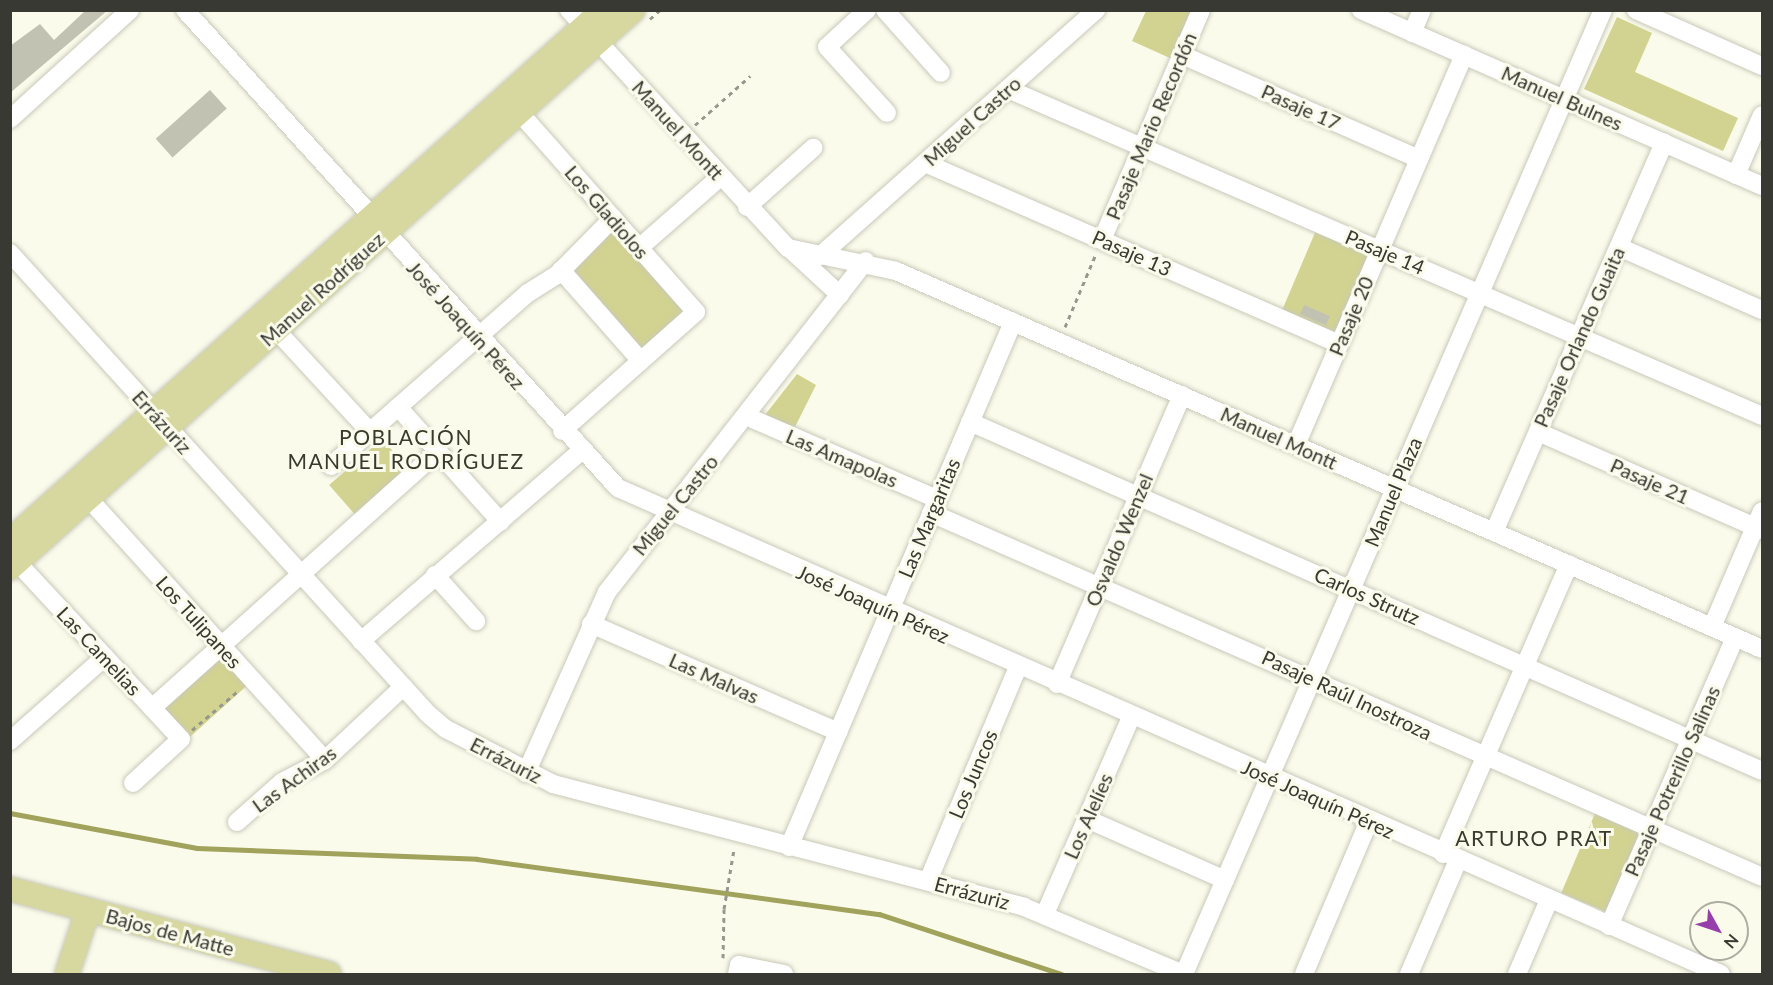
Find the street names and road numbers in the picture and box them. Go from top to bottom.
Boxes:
street label: Pasaje Mario Recordón [1101,29,1201,223]
street label: Manuel Bulnes [1498,61,1626,135]
street label: Miguel Castro [918,71,1026,171]
street label: Manuel Montt [627,75,729,185]
street label: Pasaje 17 [1258,79,1344,135]
street label: Los Gladiolos [560,160,654,264]
street label: Pasaje 13 [1089,225,1175,281]
street label: Pasaje 14 [1342,225,1428,279]
street label: Manuel Rodríguez [255,227,389,351]
street label: Pasaje Orlando Guaita [1528,243,1630,431]
street label: José Joaquín Pérez [402,256,530,394]
street label: Pasaje 20 [1324,273,1378,359]
street label: Errázuriz [127,385,197,459]
street label: Manuel Montt [1217,402,1341,474]
street label: Las Amapolas [782,424,902,492]
street label: Manuel Plaza [1359,434,1427,550]
street label: Miguel Castro [627,450,723,560]
street label: Pasaje 21 [1607,453,1693,509]
street label: Las Margaritas [893,455,965,581]
street label: Osvaldo Wenzel [1080,470,1158,610]
street label: José Joaquín Pérez [793,559,953,649]
street label: Carlos Strutz [1311,562,1423,630]
street label: Los Tulipanes [151,571,247,673]
street label: Las Camelias [52,602,146,700]
street label: Pasaje Raúl Inostroza [1258,645,1436,745]
street label: Las Malvas [665,648,763,708]
street label: Pasaje Potrerillo Salinas [1619,682,1725,880]
street label: Los Juncos [943,726,1003,822]
street label: Errázuriz [466,732,546,788]
street label: Las Achiras [247,740,341,818]
street label: José Joaquín Pérez [1238,754,1398,844]
street label: Los Alelíes [1058,769,1118,863]
street label: Errázuriz [932,871,1012,915]
street label: Bajos de Matte [103,903,237,961]

